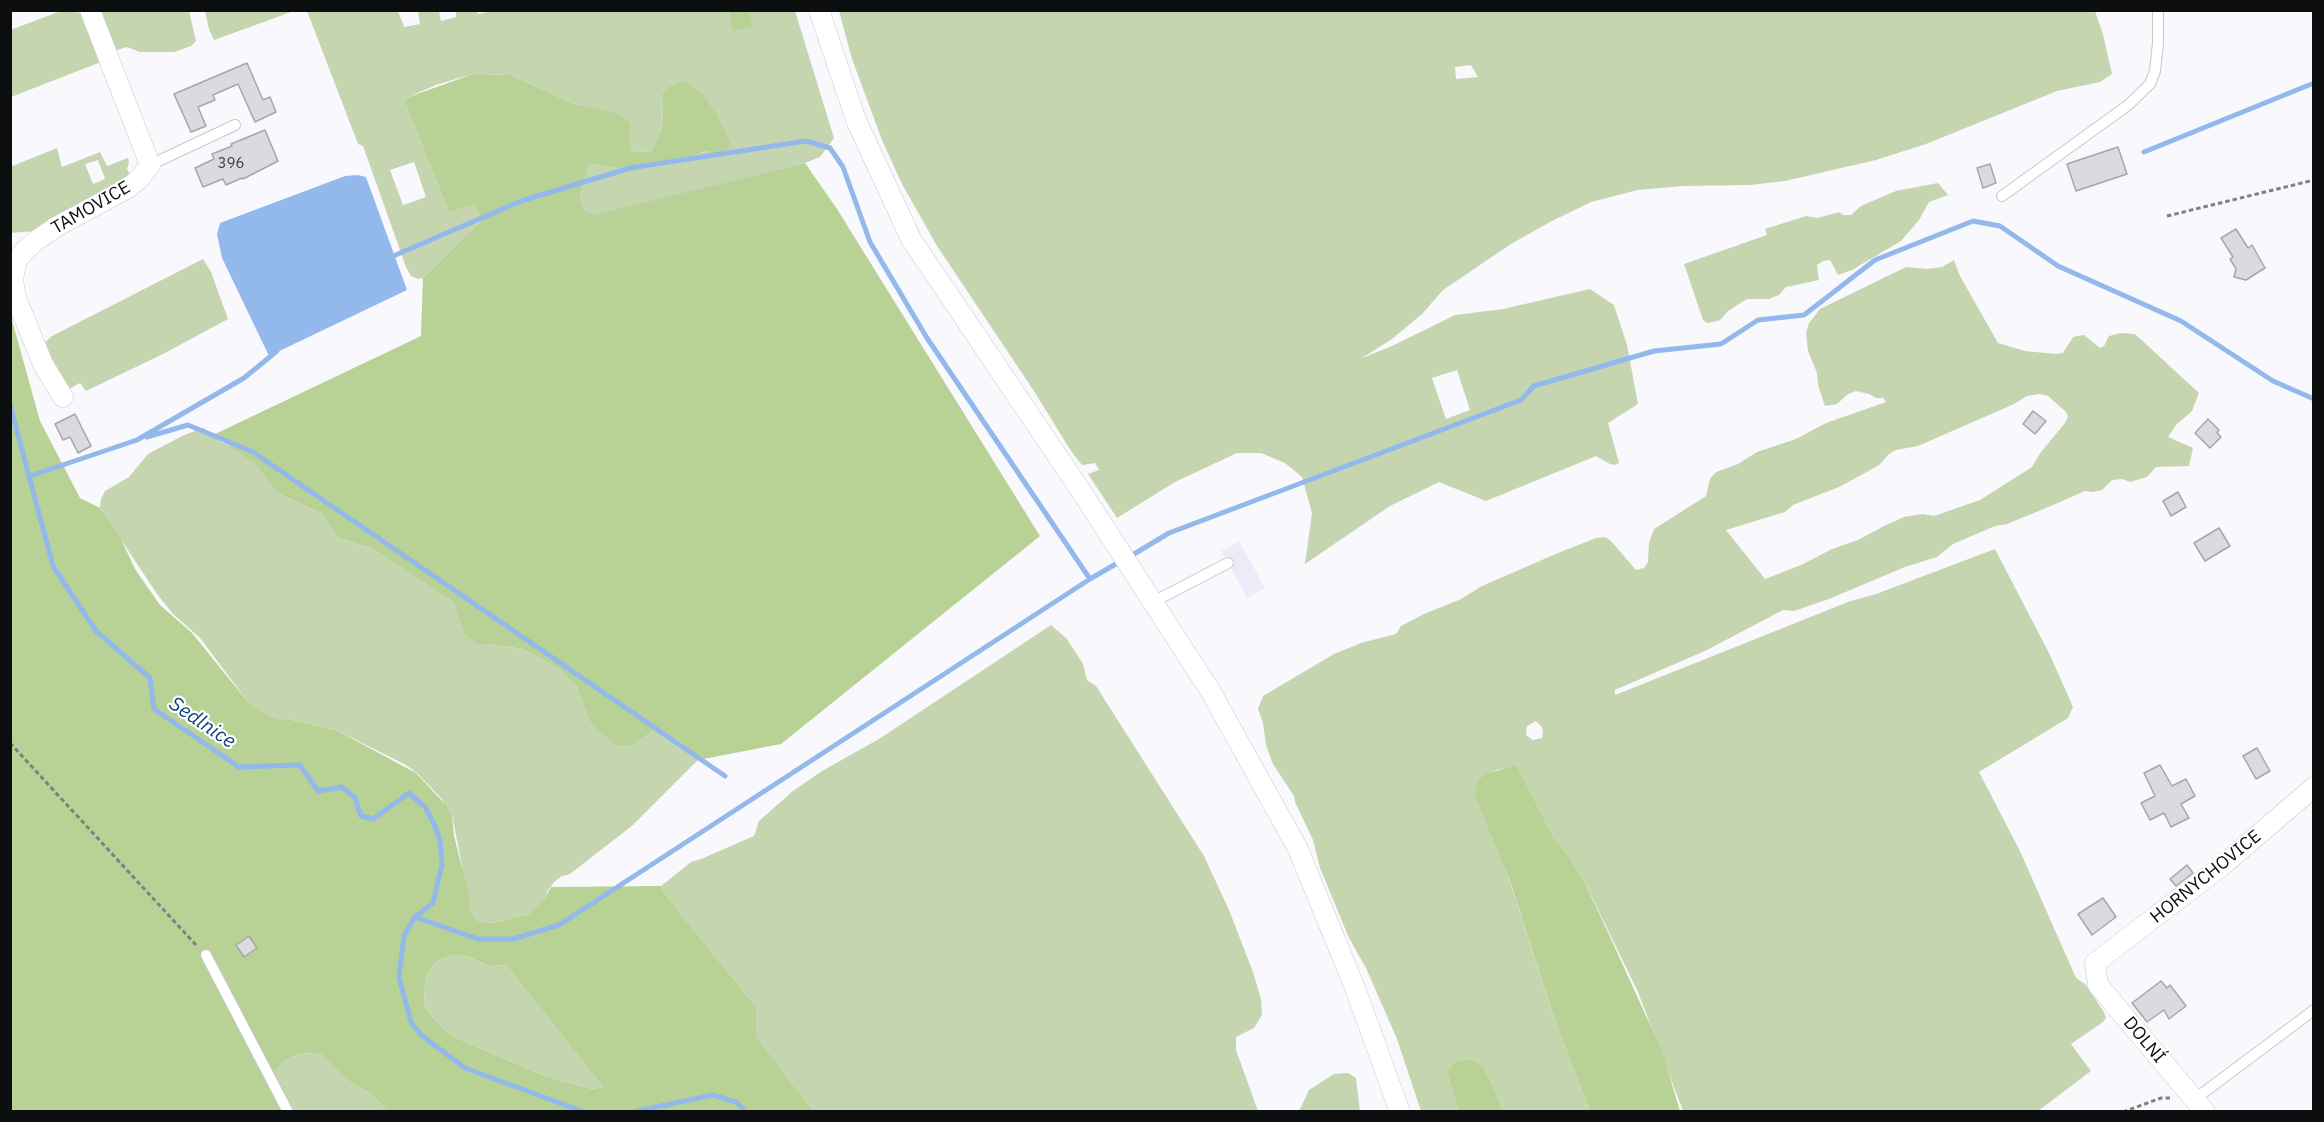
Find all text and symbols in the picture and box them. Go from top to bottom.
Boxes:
house number: 396 [218,155,244,173]
street label: TAMOVICE [48,177,134,239]
water label: Sedlnice [164,692,240,754]
street label: HORNYCHOVICE [2146,826,2266,928]
street label: DOLNÍ [2118,1012,2170,1068]

